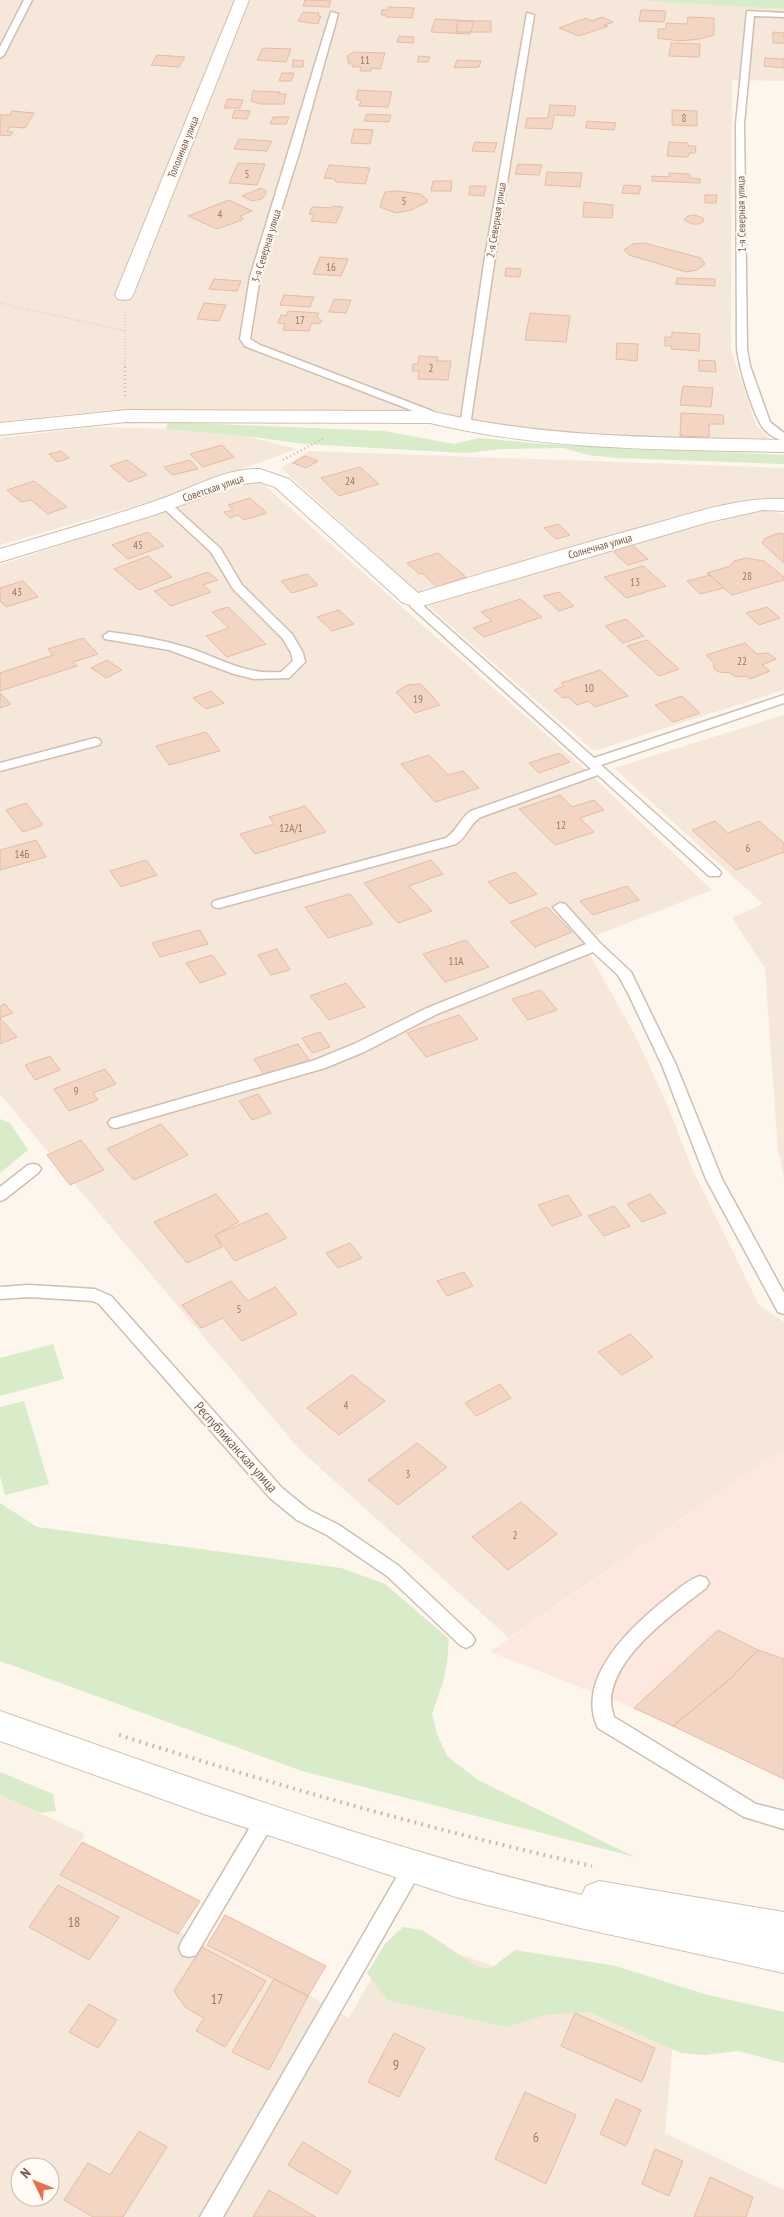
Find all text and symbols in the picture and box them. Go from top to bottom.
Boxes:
house number: 11 [360,53,370,67]
house number: 8 [682,111,687,125]
street label: Тополиная улица [164,114,202,180]
house number: 5 [245,167,250,181]
street label: 1-я Северная улица [733,176,749,252]
street label: 2-я Северная улица [483,181,509,259]
house number: 5 [402,194,407,208]
house number: 4 [218,207,223,221]
street label: 3-я Северная улица [248,208,284,284]
house number: 16 [326,260,336,274]
house number: 17 [295,313,305,327]
house number: 2 [429,361,434,375]
street label: Советская улица [181,471,245,505]
house number: 24 [345,474,355,488]
street label: Солнечная улица [566,530,634,562]
house number: 45 [133,538,143,552]
house number: 28 [742,569,752,583]
house number: 13 [630,575,640,589]
house number: 43 [12,585,22,599]
house number: 22 [737,654,747,668]
house number: 10 [584,681,594,695]
house number: 19 [413,692,423,706]
house number: 12 [556,818,566,832]
house number: 12А/1 [279,821,303,835]
house number: 6 [746,841,751,855]
house number: 14Б [15,847,30,861]
house number: 11А [448,954,464,968]
house number: 9 [74,1084,79,1098]
house number: 5 [237,1302,242,1316]
street label: Республиканская улица [191,1398,281,1496]
house number: 4 [344,1398,349,1412]
house number: 3 [406,1467,411,1481]
house number: 2 [513,1528,518,1542]
house number: 18 [68,1913,80,1931]
house number: 17 [211,1990,223,2008]
house number: 9 [393,2056,399,2074]
house number: 6 [533,2128,539,2146]
north arrow [10,2157,60,2207]
text: N [16,2164,35,2182]

